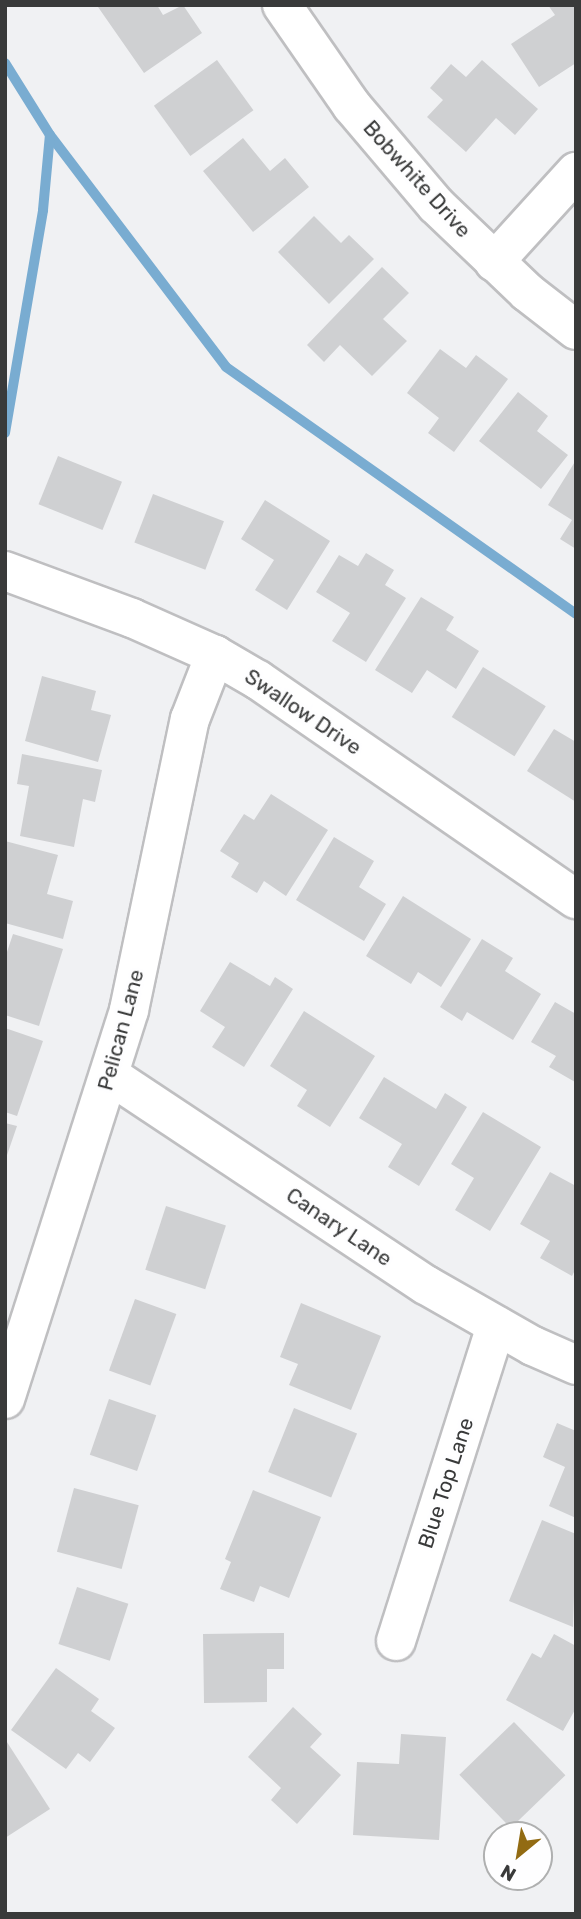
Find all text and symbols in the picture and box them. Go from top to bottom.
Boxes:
street label: Bobwhite Drive [358,115,476,243]
street label: Swallow Drive [240,664,366,760]
street label: Pelican Lane [93,967,149,1093]
street label: Canary Lane [281,1182,397,1272]
street label: Blue Top Lane [413,1414,479,1552]
north arrow [483,1821,553,1891]
text: N [497,1860,520,1886]

